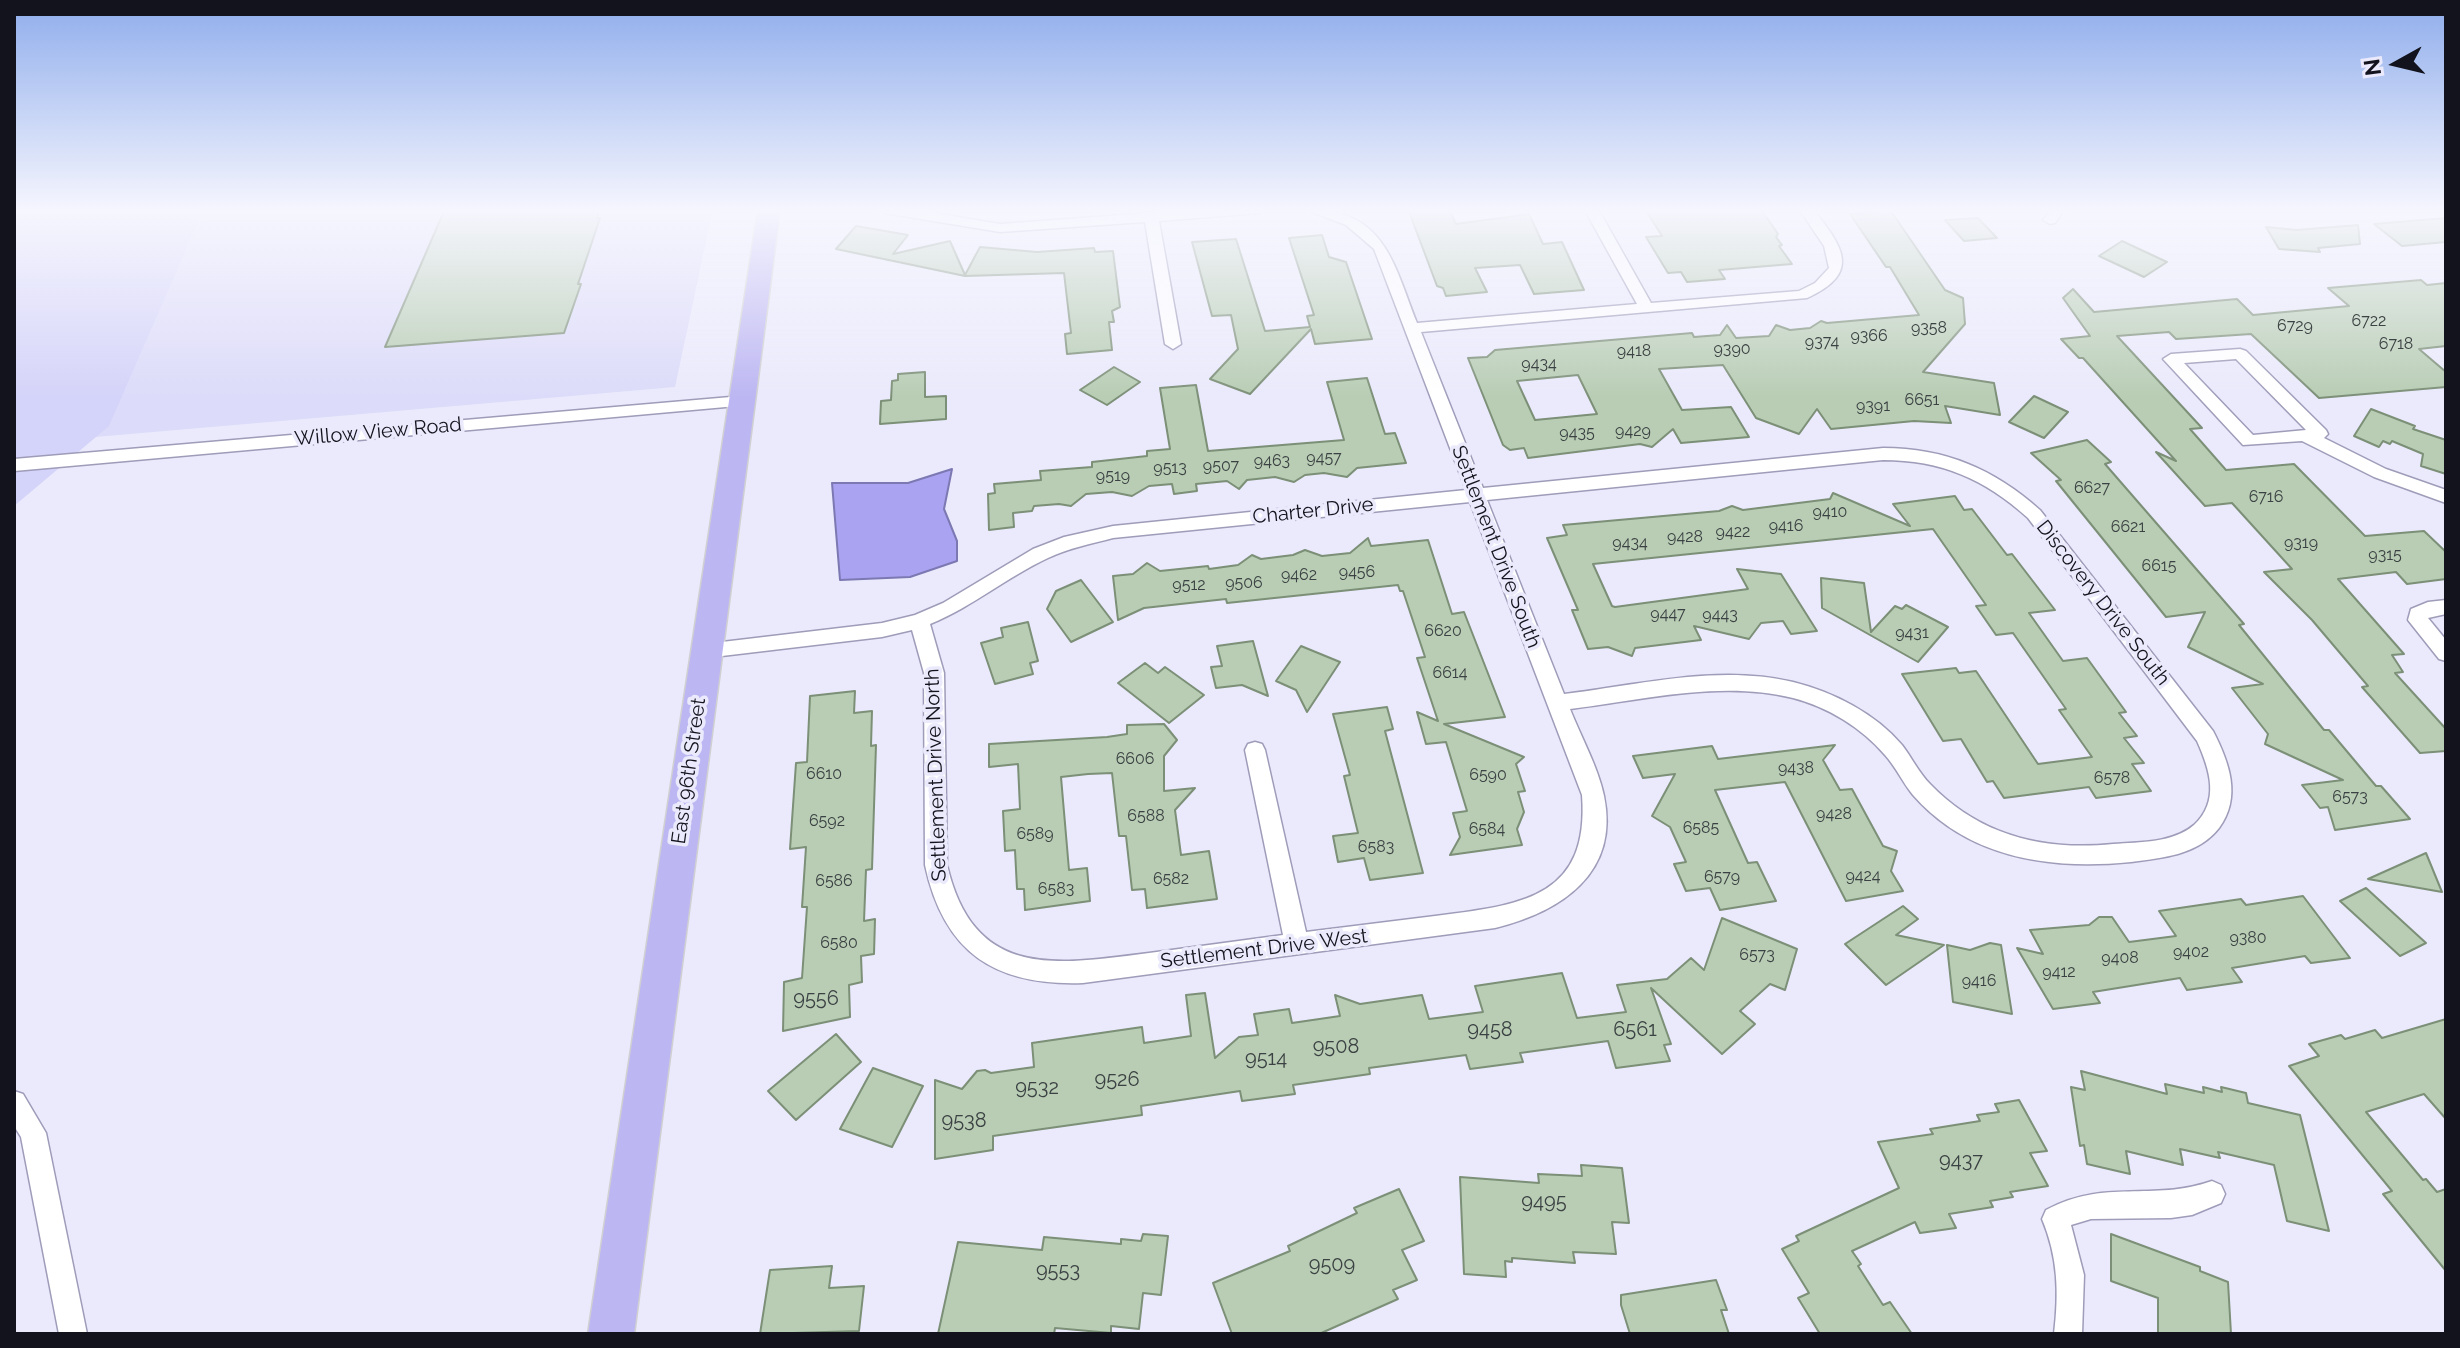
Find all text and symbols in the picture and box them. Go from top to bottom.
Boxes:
north arrow [2356,24,2436,104]
text: N [2358,57,2386,77]
house number: 6722 [2352,311,2386,331]
house number: 6729 [2277,316,2313,336]
house number: 9358 [1911,318,1947,338]
house number: 9366 [1850,326,1888,346]
house number: 9374 [1805,332,1839,352]
house number: 6718 [2379,334,2413,354]
house number: 9390 [1713,339,1751,359]
house number: 9418 [1617,341,1651,361]
house number: 9434 [1521,354,1557,374]
house number: 6651 [1905,390,1939,410]
house number: 9391 [1856,396,1890,416]
street label: Willow View Road [293,413,463,451]
house number: 9429 [1615,421,1651,441]
house number: 9435 [1559,423,1595,443]
street label: Settlement Drive South [1446,442,1546,652]
house number: 9457 [1306,448,1342,468]
house number: 9463 [1254,451,1290,471]
house number: 9507 [1203,456,1239,476]
house number: 9513 [1153,458,1187,478]
house number: 9519 [1096,466,1130,486]
house number: 6627 [2074,478,2110,498]
house number: 6716 [2249,487,2283,507]
street label: Charter Drive [1251,493,1375,529]
house number: 9410 [1813,502,1847,522]
house number: 9416 [1769,516,1803,536]
street label: Discovery Drive South [2031,516,2175,690]
house number: 6621 [2111,517,2145,537]
house number: 9422 [1716,522,1750,542]
house number: 9428 [1667,527,1703,547]
house number: 9434 [1612,533,1648,553]
house number: 9319 [2284,533,2318,553]
house number: 9315 [2368,545,2402,565]
house number: 6615 [2142,556,2176,576]
house number: 9456 [1339,562,1375,582]
house number: 9462 [1281,565,1317,585]
house number: 9506 [1225,573,1263,593]
house number: 9512 [1172,575,1206,595]
house number: 9447 [1650,604,1686,624]
house number: 9443 [1702,605,1738,625]
house number: 6620 [1424,621,1462,641]
house number: 9431 [1895,623,1929,643]
house number: 6614 [1433,663,1467,683]
street label: Settlement Drive North [920,668,952,882]
street label: East 96th Street [667,696,711,846]
house number: 6606 [1116,749,1154,769]
house number: 9438 [1778,758,1814,778]
house number: 6610 [806,764,842,784]
house number: 6590 [1469,765,1507,785]
house number: 6578 [2094,768,2130,788]
house number: 6573 [2332,787,2368,807]
house number: 9428 [1816,804,1852,824]
house number: 6588 [1127,806,1165,826]
house number: 6592 [809,811,845,831]
house number: 6585 [1683,818,1719,838]
house number: 6584 [1469,819,1505,839]
house number: 6589 [1016,824,1054,844]
house number: 6583 [1358,837,1394,857]
house number: 9424 [1845,866,1881,886]
house number: 6579 [1704,867,1740,887]
house number: 6582 [1153,869,1189,889]
house number: 6586 [815,871,853,891]
house number: 6583 [1038,879,1074,899]
street label: Settlement Drive West [1159,924,1369,974]
house number: 9380 [2229,928,2267,948]
house number: 6580 [820,933,858,953]
house number: 9402 [2173,942,2209,962]
house number: 6573 [1739,945,1775,965]
house number: 9408 [2101,948,2139,968]
house number: 9412 [2042,962,2076,982]
house number: 9416 [1962,971,1996,991]
house number: 9556 [793,987,839,1011]
house number: 9458 [1467,1018,1513,1042]
house number: 6561 [1613,1018,1657,1042]
house number: 9508 [1313,1035,1359,1059]
house number: 9514 [1245,1047,1287,1071]
house number: 9526 [1094,1068,1140,1092]
house number: 9532 [1015,1076,1059,1100]
house number: 9538 [941,1109,987,1133]
house number: 9437 [1939,1149,1983,1173]
house number: 9495 [1521,1190,1567,1214]
house number: 9509 [1309,1253,1355,1277]
house number: 9553 [1036,1259,1080,1283]

